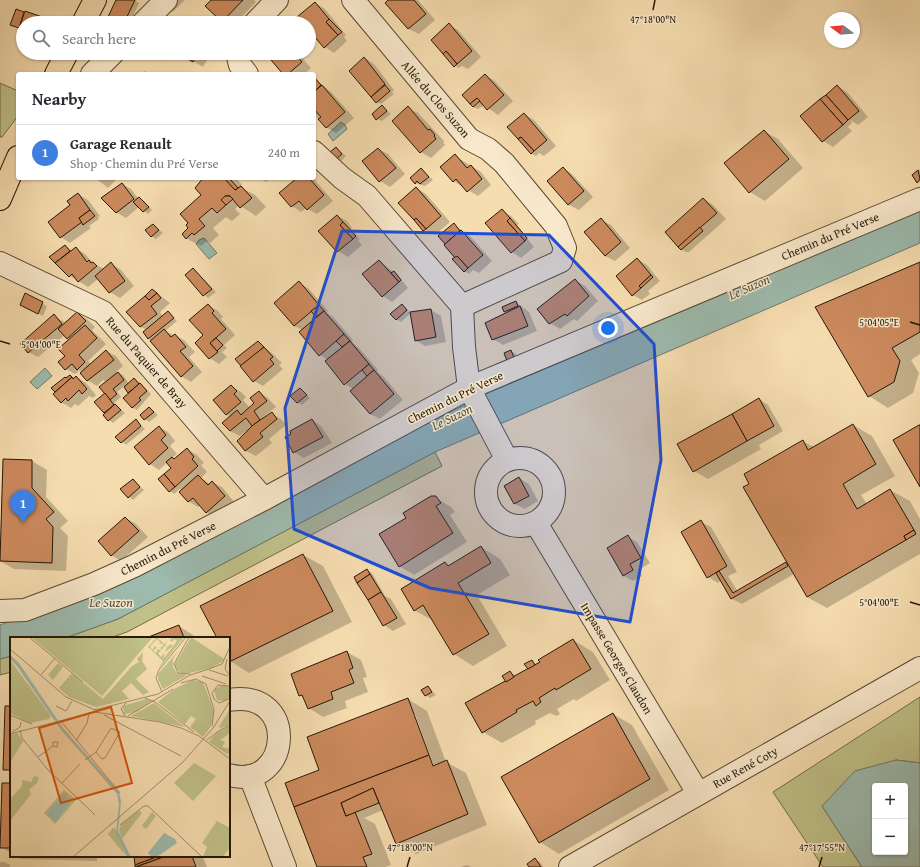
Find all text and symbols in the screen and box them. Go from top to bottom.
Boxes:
text: 47°18'00"N [630,12,676,27]
north arrow [824,12,860,48]
search box [16,16,316,60]
icon: search [30,27,52,49]
text: Search here [62,28,136,49]
street label: Allée du Clos Suzon [398,57,475,142]
text: Nearby [32,86,86,111]
text: Garage Renault [70,133,172,154]
text: 1 [42,143,48,162]
text: 240 m [268,143,300,162]
text: Shop · Chemin du Pré Verse [70,154,219,173]
street label: Chemin du Pré Verse [778,208,882,264]
water label: Le Suzon [724,269,773,305]
street label: Rue du Paquier de Bray [102,312,192,412]
text: 5°04'05"E [859,315,899,330]
your location [598,318,618,338]
text: 5°04'00"E [21,337,61,352]
street label: Chemin du Pré Verse [404,366,506,428]
water label: Le Suzon [427,399,476,435]
pin: 1 [10,490,36,523]
street label: Chemin du Pré Verse [117,516,219,579]
water label: Le Suzon [88,593,133,612]
text: 5°04'00"E [859,595,899,610]
street label: Impasse Georges Claudon [577,599,657,717]
inset map [10,637,230,857]
street label: Rue René Coty [709,742,781,792]
map controls [872,783,908,855]
button: + [872,783,908,819]
button: − [872,819,908,855]
text: 47°18'00"N [387,840,433,855]
text: 47°17'55"N [799,840,845,855]

